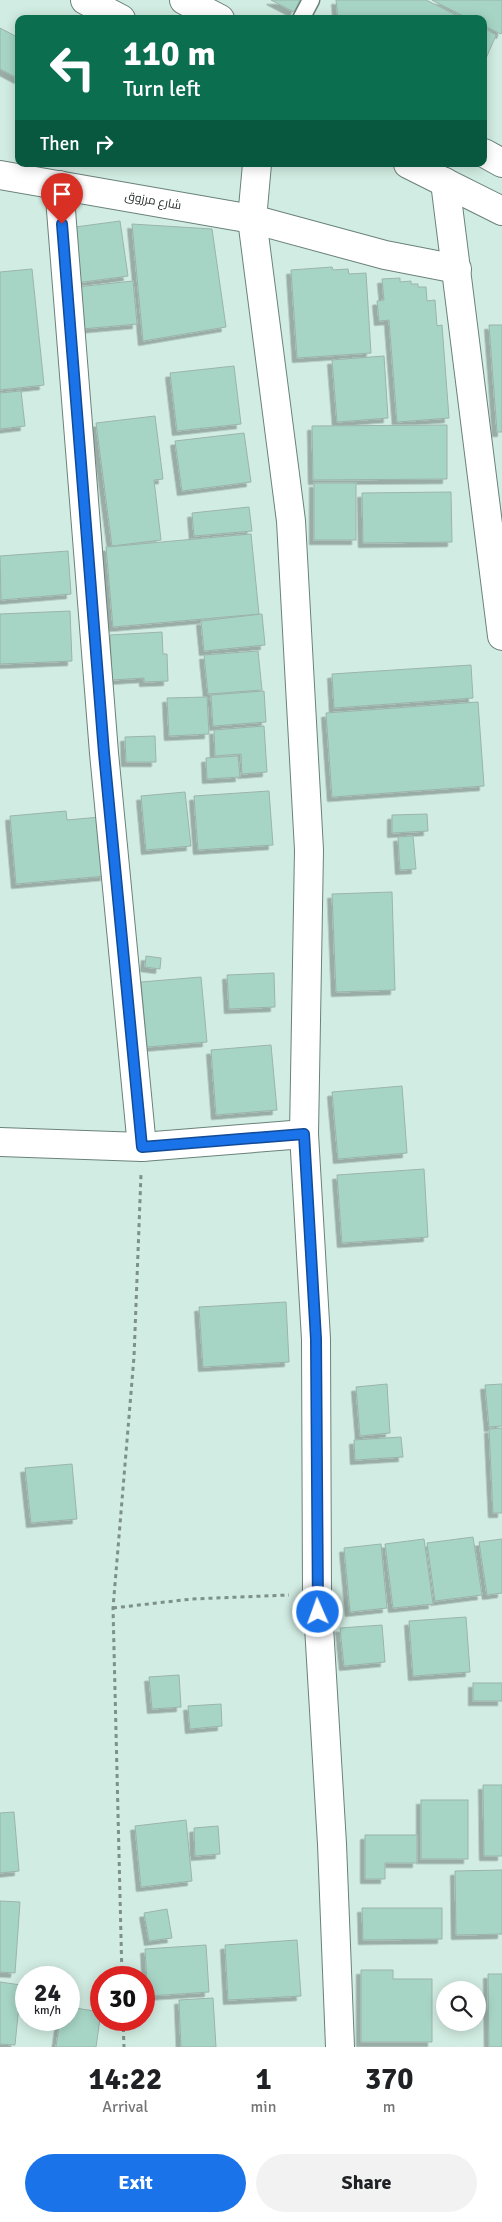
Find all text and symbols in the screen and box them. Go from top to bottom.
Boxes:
text: 110 m [123,32,216,75]
icon: left [40,35,105,100]
text: Turn left [123,75,201,102]
icon: right [90,130,118,158]
text: Then [40,132,80,156]
pin [41,173,83,224]
icon: arrive [48,180,76,208]
street label: شارع مرزوق [124,189,183,213]
position arrow [291,1585,343,1637]
speed limit sign: 30 [90,1966,155,2031]
text: 24 [34,1977,61,2008]
map controls [436,1981,486,2031]
button: search [436,1981,486,2031]
text: km/h [34,2003,61,2018]
text: 14:22 [88,2061,162,2098]
text: 1 [255,2061,272,2098]
text: 370 [365,2061,413,2098]
text: Arrival [102,2097,148,2117]
text: min [251,2097,276,2117]
text: m [383,2097,396,2117]
button: Exit [25,2154,246,2212]
button: Share [256,2154,477,2212]

